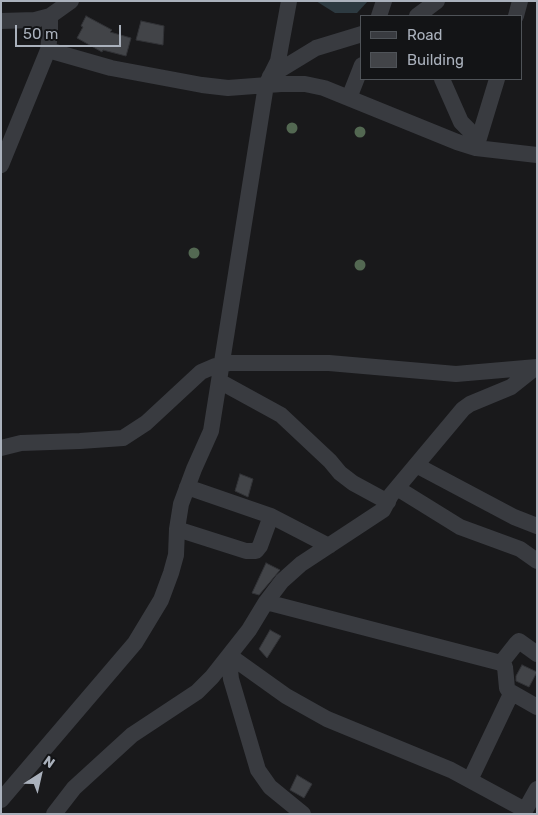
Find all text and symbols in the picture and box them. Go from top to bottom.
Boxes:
scale bar [18,15,124,47]
legend [360,15,523,80]
text: 50 m [23,25,58,43]
text: Road [407,26,443,44]
text: Building [407,51,464,69]
north arrow [15,750,65,800]
text: N [40,752,58,772]

